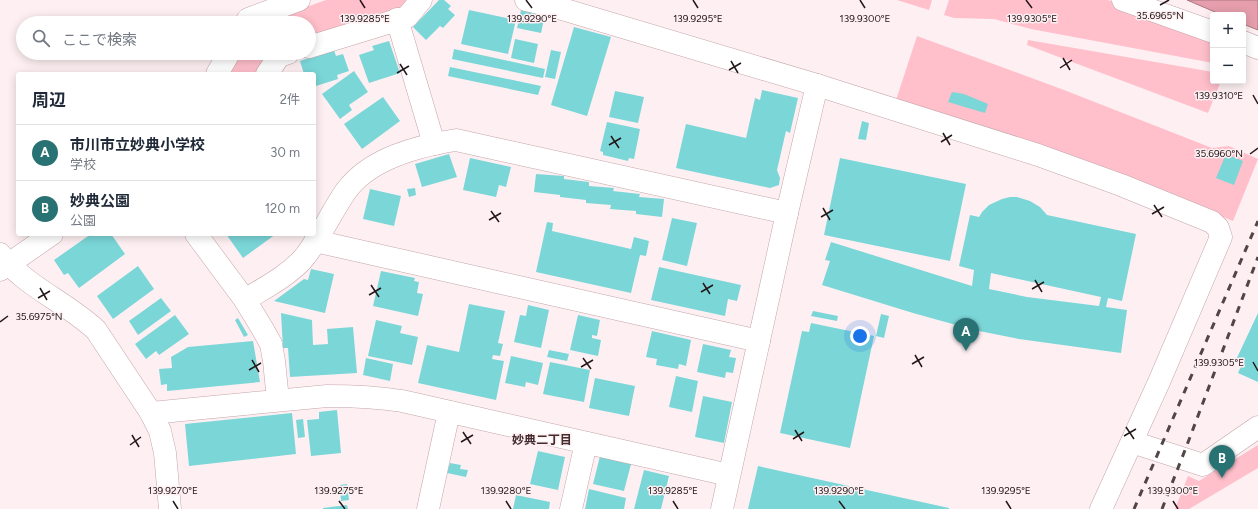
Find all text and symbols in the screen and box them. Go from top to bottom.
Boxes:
text: 35.6965°N [1136,9,1184,22]
text: 139.9285°E [340,12,390,25]
text: 139.9290°E [507,12,557,25]
text: 139.9295°E [673,12,723,25]
text: 139.9300°E [840,12,890,25]
text: 139.9305°E [1007,12,1057,25]
map controls [1210,12,1246,84]
button: + [1210,12,1246,48]
search box [16,16,316,60]
icon: search [30,27,52,49]
text: ここで検索 [62,31,137,49]
button: − [1210,48,1246,84]
text: 139.9310°E [1195,89,1243,102]
text: 周辺 [32,90,66,110]
text: 2件 [280,92,300,107]
text: 市川市立妙典小学校 [70,136,205,154]
text: A [40,145,50,160]
text: 30 m [270,145,300,160]
text: 35.6960°N [1195,147,1243,160]
text: 学校 [70,157,96,172]
text: 妙典公園 [70,192,130,210]
text: B [41,201,49,216]
text: 120 m [265,201,300,216]
text: 公園 [70,213,96,228]
text: 35.6975°N [15,310,63,323]
pin: A [953,318,979,351]
your location [850,326,870,346]
text: 139.9305°E [1194,356,1244,369]
district label: 妙典二丁目 [512,433,572,447]
pin: B [1209,445,1235,478]
text: 139.9270°E [148,484,198,497]
text: 139.9275°E [314,484,364,497]
text: 139.9280°E [481,484,531,497]
text: 139.9285°E [648,484,698,497]
text: 139.9290°E [814,484,864,497]
text: 139.9295°E [981,484,1031,497]
text: 139.9300°E [1148,484,1198,497]

